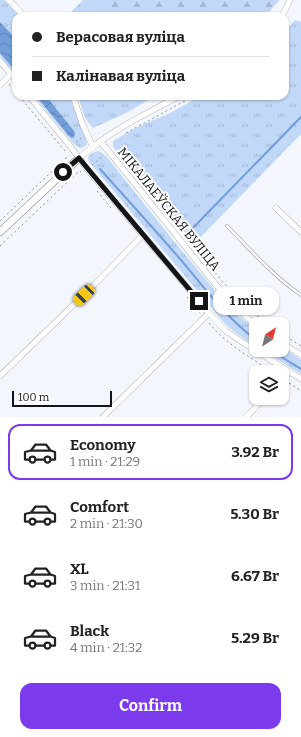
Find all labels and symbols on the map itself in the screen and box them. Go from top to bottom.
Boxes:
street label: МІКАЛАЕЎСКАЯ ВУЛІЦА [115,144,224,274]
route start [54,163,72,181]
car [71,282,97,308]
callout: 1 min [213,287,279,315]
route end [190,292,208,310]
north arrow [249,317,289,357]
scale bar [12,389,112,408]

